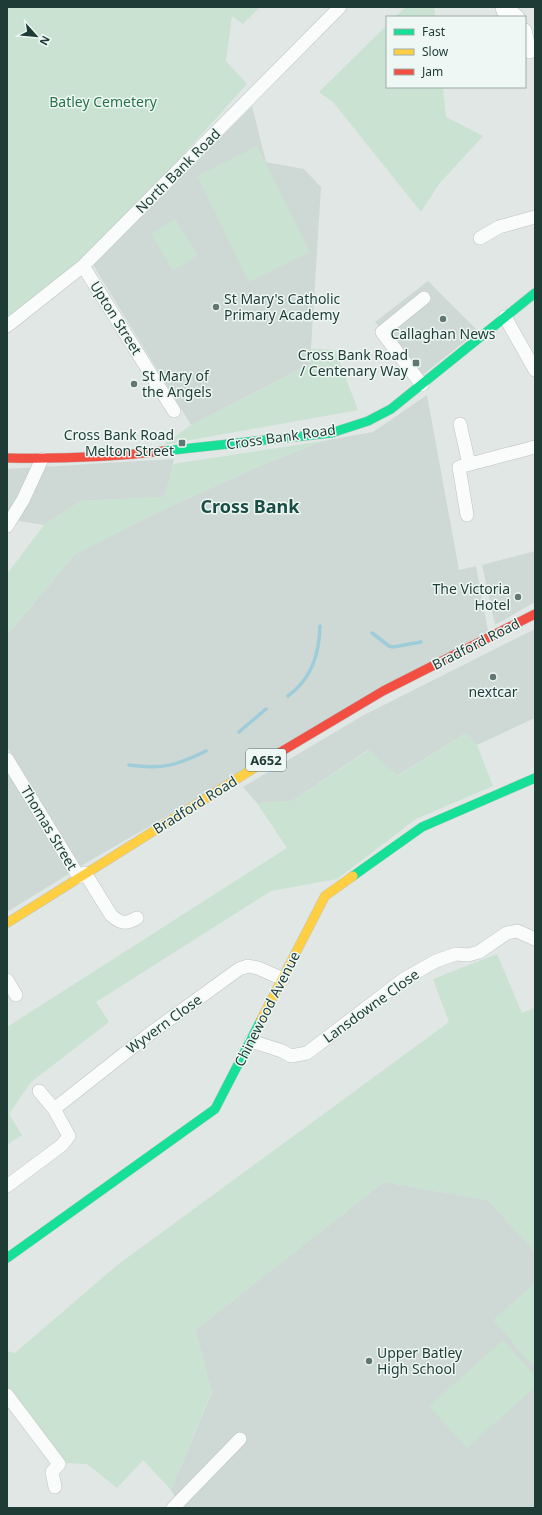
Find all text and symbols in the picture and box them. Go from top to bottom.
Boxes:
north arrow [16,16,56,56]
legend [386,16,526,88]
text: Fast [422,23,446,40]
text: N [37,33,54,48]
text: Slow [422,43,449,60]
text: Jam [421,63,443,80]
park label: Batley Cemetery [49,92,158,111]
street label: North Bank Road [131,124,224,217]
street label: Upton Street [86,277,147,358]
place label: St Mary's Catholic Primary Academy [224,289,341,324]
marker: St Mary's Catholic Primary Academy [211,302,221,312]
marker: Callaghan News [438,314,448,324]
place label: Callaghan News [390,324,496,343]
place label: Cross Bank Road / Centenary Way [298,345,409,380]
marker: Cross Bank Road / Centenary Way [411,358,421,368]
place label: St Mary of the Angels [142,366,212,401]
marker: St Mary of the Angels [129,379,139,389]
street label: Cross Bank Road [225,419,337,454]
place label: Cross Bank Road Melton Street [64,425,174,460]
marker: Cross Bank Road Melton Street [177,438,187,448]
district label: Cross Bank [201,494,300,518]
place label: The Victoria Hotel [433,579,510,614]
marker: The Victoria Hotel [513,592,523,602]
street label: Bradford Road [429,613,523,674]
marker: nextcar [488,672,498,682]
place label: nextcar [468,682,518,701]
road number: A652 [246,749,286,771]
street label: Bradford Road [149,771,240,838]
street label: Thomas Street [17,782,82,873]
street label: Chinewood Avenue [229,948,304,1070]
street label: Lansdowne Close [319,964,423,1047]
street label: Wyvern Close [122,990,205,1057]
place label: Upper Batley High School [377,1343,463,1378]
marker: Upper Batley High School [364,1356,374,1366]

